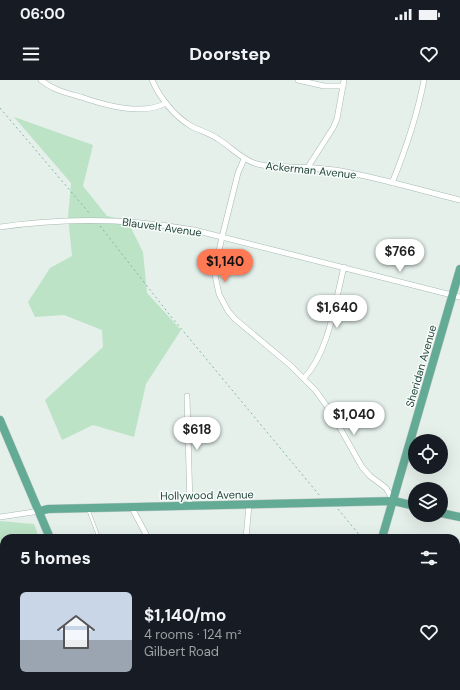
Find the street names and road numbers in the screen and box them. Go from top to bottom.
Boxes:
street label: Ackerman Avenue [265,158,357,182]
street label: Blauvelt Avenue [121,214,203,240]
street label: Sheridan Avenue [403,323,439,409]
street label: Hollywood Avenue [160,487,254,503]

